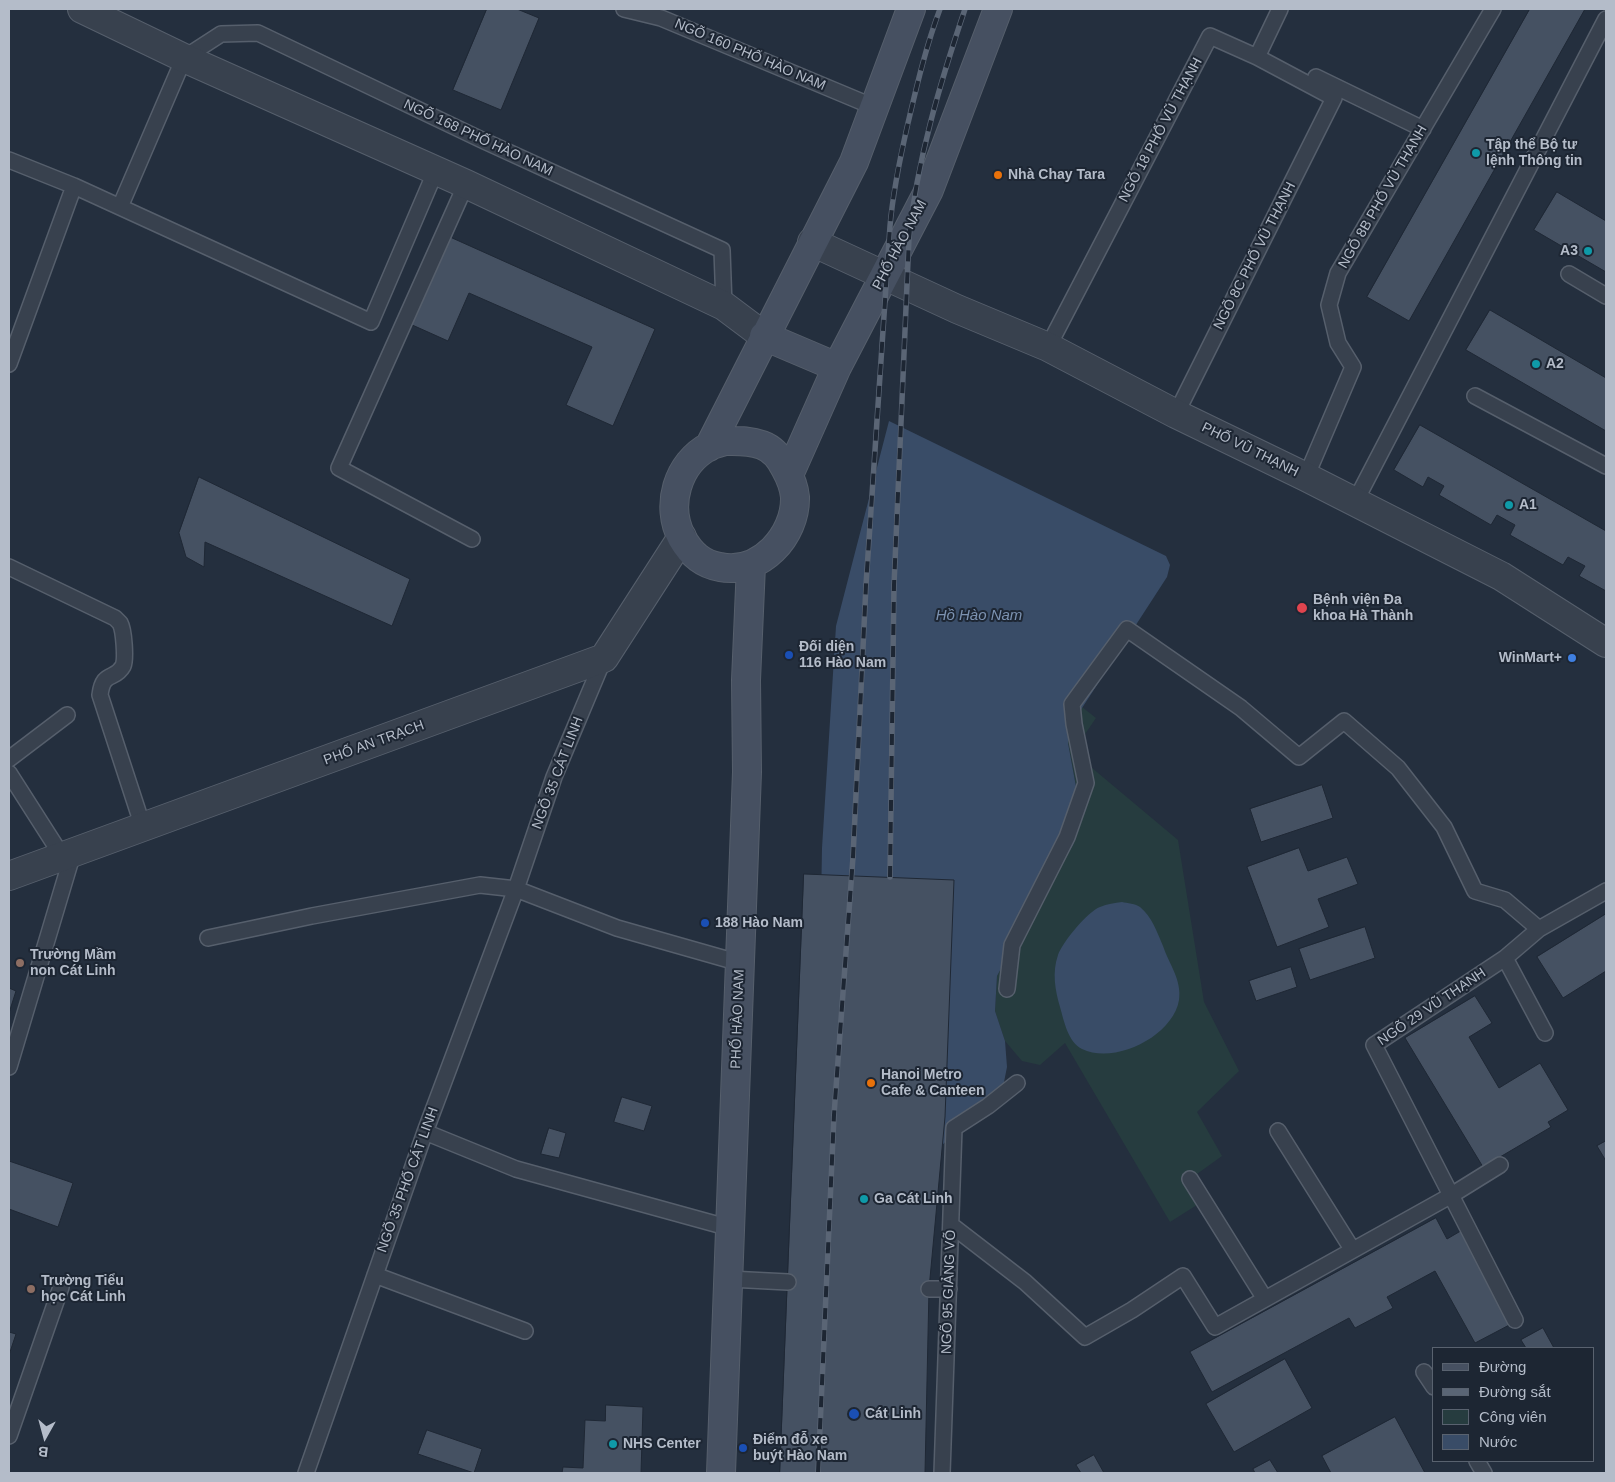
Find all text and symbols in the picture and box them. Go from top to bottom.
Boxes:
street label: NGÕ 160 PHỐ HÀO NAM [672,16,828,94]
street label: NGÕ 18 PHỐ VŨ THẠNH [1116,55,1206,205]
street label: NGÕ 168 PHỐ HÀO NAM [401,96,555,180]
street label: NGÕ 8B PHỐ VŨ THẠNH [1335,122,1431,272]
place label: Tập thể Bộ tư lệnh Thông tin [1486,137,1582,170]
marker: Tập thể Bộ tư lệnh Thông tin [1470,147,1482,159]
place label: Nhà Chay Tara [1008,167,1105,183]
marker: Nhà Chay Tara [992,169,1004,181]
street label: NGÕ 8C PHỐ VŨ THẠNH [1210,179,1300,333]
street label: PHỐ HÀO NAM [869,197,931,293]
place label: A3 [1560,243,1578,259]
marker: A3 [1582,245,1594,257]
place label: A2 [1546,356,1564,372]
marker: A2 [1530,358,1542,370]
street label: PHỐ VŨ THẠNH [1199,419,1301,481]
place label: A1 [1519,497,1537,513]
marker: A1 [1503,499,1515,511]
place label: Bệnh viện Đa khoa Hà Thành [1313,592,1413,624]
marker: Bệnh viện Đa khoa Hà Thành [1295,601,1309,615]
water label: Hồ Hào Nam [936,607,1022,625]
place label: Đối diện 116 Hào Nam [799,639,886,672]
marker: Đối diện 116 Hào Nam [783,649,795,661]
place label: WinMart+ [1499,650,1562,666]
marker: WinMart+ [1566,652,1578,664]
street label: NGÕ 35 CÁT LINH [529,714,587,832]
street label: PHỐ AN TRẠCH [321,717,427,769]
place label: 188 Hào Nam [715,915,803,931]
marker: 188 Hào Nam [699,917,711,929]
place label: Trường Mầm non Cát Linh [30,947,116,980]
marker: Trường Mầm non Cát Linh [14,957,26,969]
street label: NGÕ 29 VŨ THẠNH [1375,965,1489,1049]
street label: PHỐ HÀO NAM [728,969,748,1069]
place label: Hanoi Metro Cafe & Canteen [881,1067,984,1100]
marker: Hanoi Metro Cafe & Canteen [865,1077,877,1089]
street label: NGÕ 35 PHỐ CÁT LINH [374,1105,442,1255]
place label: Ga Cát Linh [874,1191,953,1207]
marker: Ga Cát Linh [858,1193,870,1205]
street label: NGÕ 95 GIẢNG VÕ [938,1230,960,1354]
place label: Trường Tiểu học Cát Linh [41,1273,126,1305]
marker: Trường Tiểu học Cát Linh [25,1283,37,1295]
legend [1432,1347,1595,1462]
text: Đường [1479,1358,1526,1375]
text: Đường sắt [1479,1383,1551,1400]
place label: Cát Linh [865,1406,921,1422]
marker: Cát Linh [847,1407,861,1421]
text: Công viên [1479,1408,1547,1425]
north arrow [20,1412,70,1462]
place label: Điểm đỗ xe buýt Hào Nam [753,1432,847,1464]
text: Nước [1479,1433,1517,1450]
place label: NHS Center [623,1436,701,1452]
marker: NHS Center [607,1438,619,1450]
marker: Điểm đỗ xe buýt Hào Nam [737,1442,749,1454]
text: B [37,1443,49,1460]

